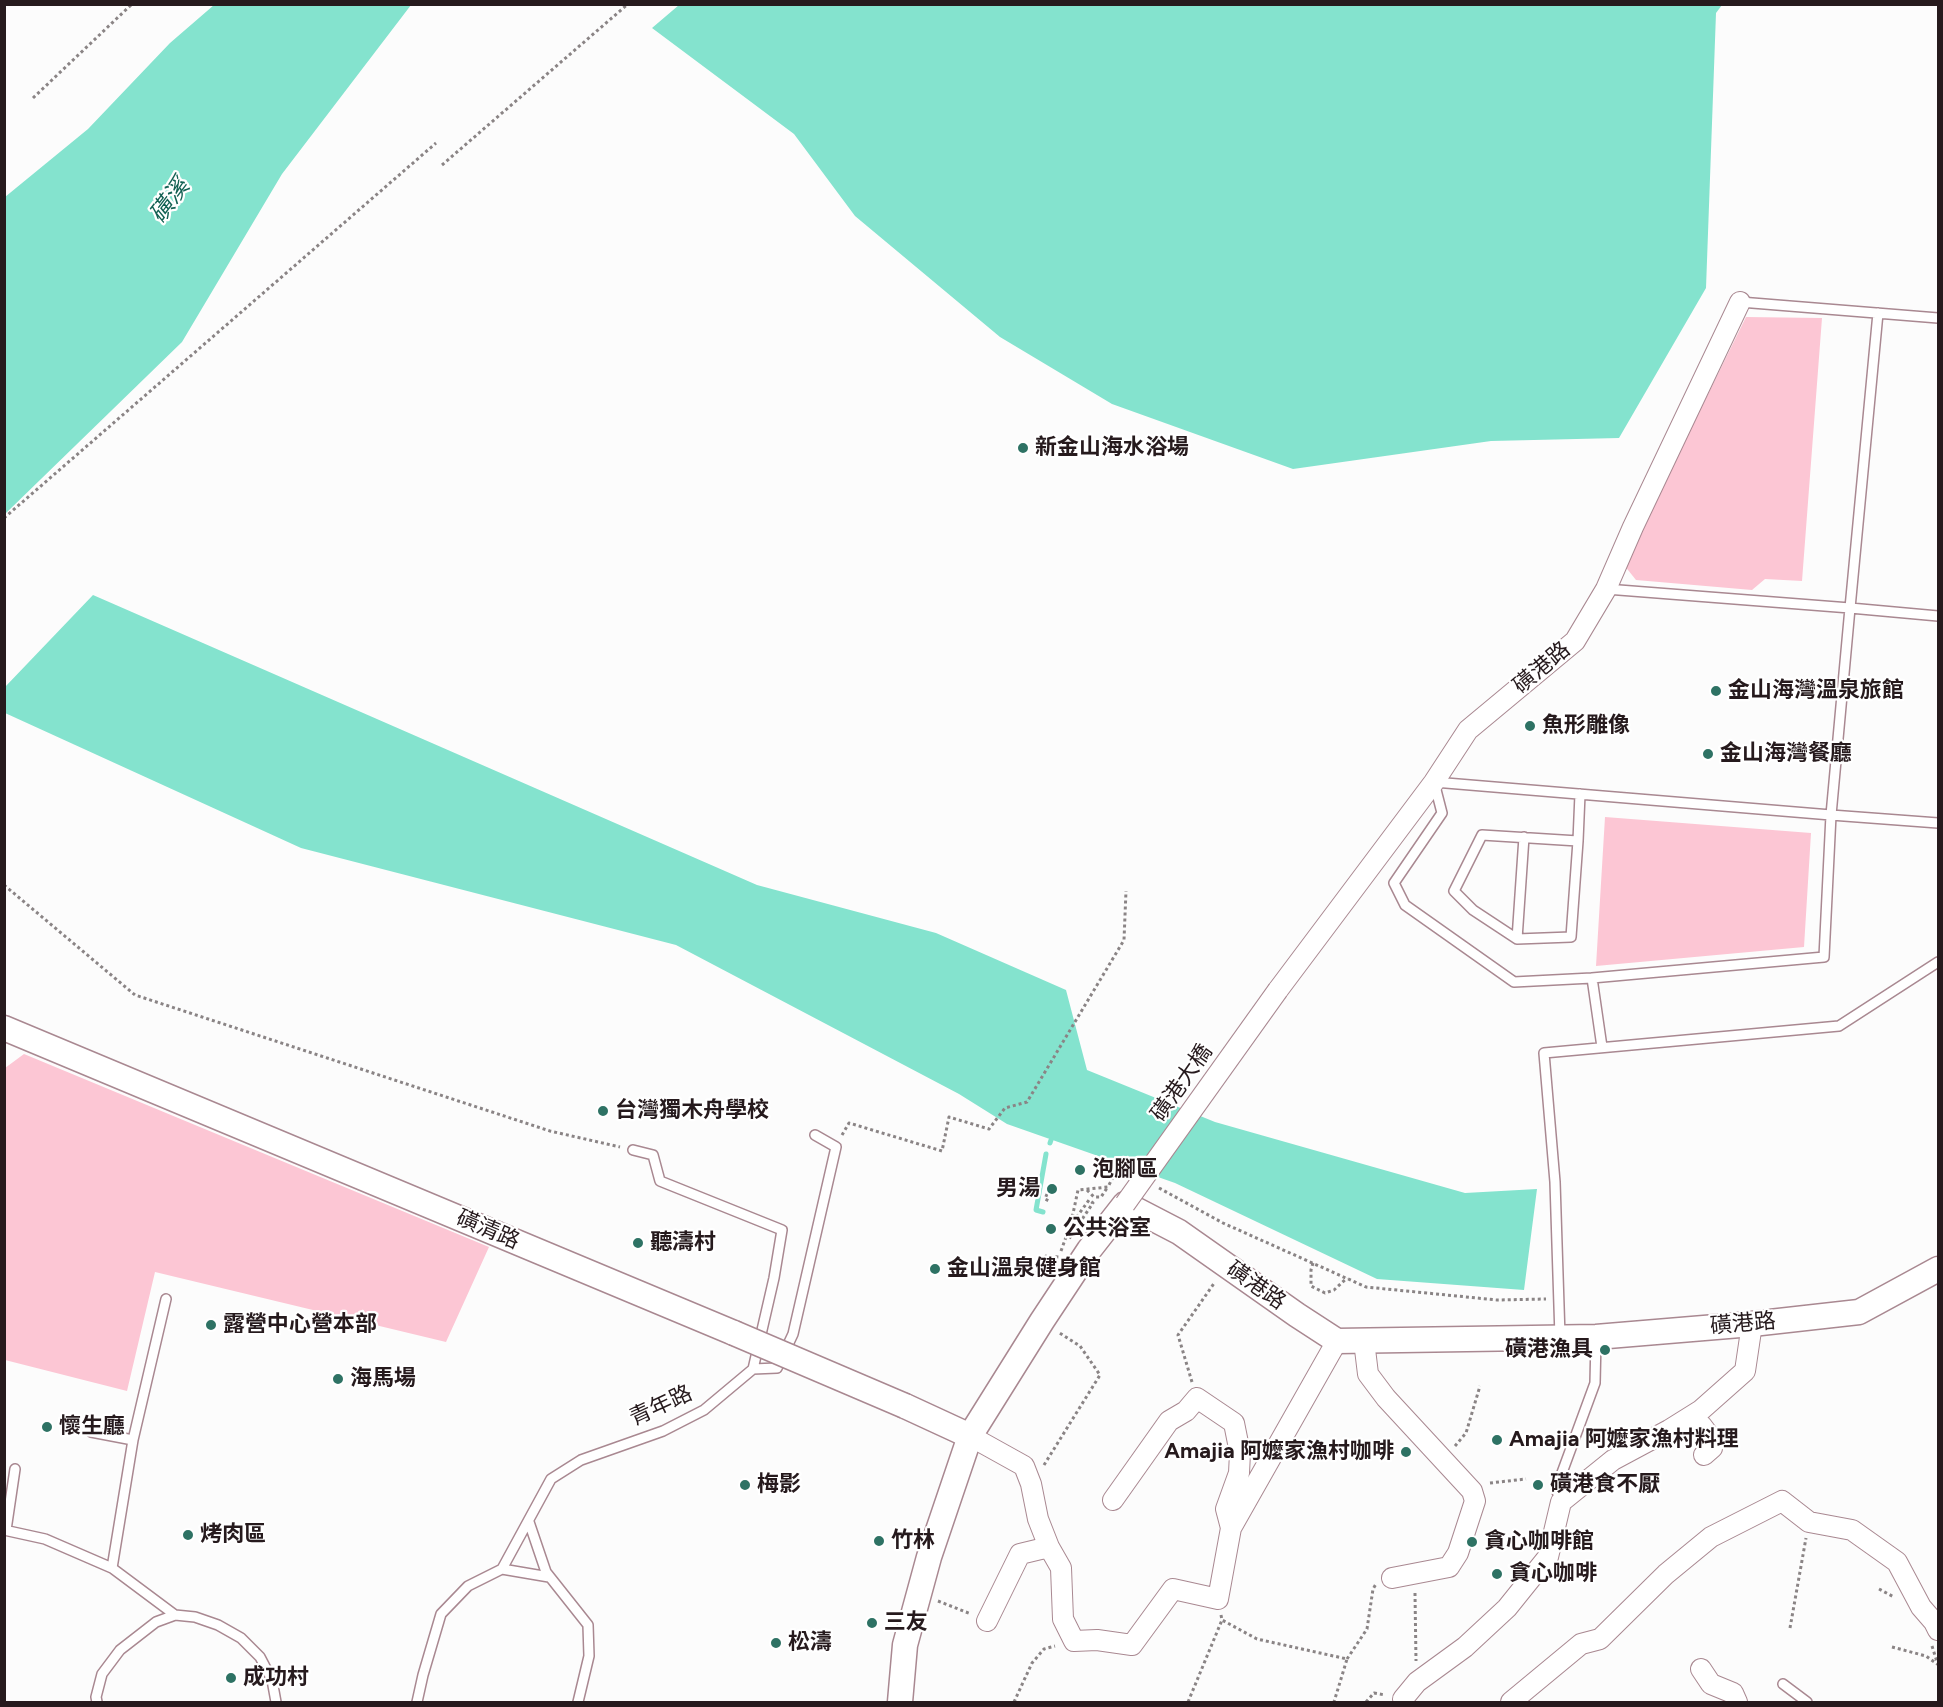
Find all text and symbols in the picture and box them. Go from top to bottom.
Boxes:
water label: 磺溪 [144,173,196,229]
place label: 新金山海水浴場 [1035,435,1189,461]
marker: 新金山海水浴場 [1016,441,1030,455]
street label: 磺港路 [1508,637,1576,699]
place label: 金山海灣溫泉旅館 [1728,678,1904,704]
marker: 金山海灣溫泉旅館 [1709,684,1723,698]
place label: 魚形雕像 [1542,713,1630,739]
marker: 魚形雕像 [1523,719,1537,733]
place label: 金山海灣餐廳 [1720,741,1852,767]
marker: 金山海灣餐廳 [1701,747,1715,761]
street label: 磺港大橋 [1146,1039,1218,1127]
place label: 台灣獨木舟學校 [615,1098,769,1124]
marker: 台灣獨木舟學校 [596,1104,610,1118]
place label: 泡腳區 [1092,1157,1158,1183]
marker: 泡腳區 [1073,1163,1087,1177]
place label: 男湯 [996,1176,1040,1202]
marker: 男湯 [1045,1182,1059,1196]
street label: 磺清路 [452,1205,524,1255]
place label: 公共浴室 [1063,1216,1151,1242]
marker: 公共浴室 [1044,1222,1058,1236]
place label: 聽濤村 [650,1230,716,1256]
marker: 聽濤村 [631,1236,645,1250]
place label: 金山溫泉健身館 [947,1256,1101,1282]
street label: 磺港路 [1221,1256,1291,1316]
marker: 金山溫泉健身館 [928,1262,942,1276]
street label: 磺港路 [1709,1308,1777,1340]
place label: 露營中心營本部 [223,1312,377,1338]
marker: 露營中心營本部 [204,1318,218,1332]
place label: 磺港漁具 [1505,1337,1593,1363]
marker: 磺港漁具 [1598,1343,1612,1357]
place label: 海馬場 [350,1366,416,1392]
marker: 海馬場 [331,1372,345,1386]
street label: 青年路 [626,1380,696,1432]
place label: 懷生廳 [59,1414,125,1440]
marker: 懷生廳 [40,1420,54,1434]
place label: Amajia 阿嬤家漁村料理 [1509,1427,1739,1453]
marker: Amajia 阿嬤家漁村料理 [1490,1433,1504,1447]
place label: Amajia 阿嬤家漁村咖啡 [1164,1439,1394,1465]
marker: Amajia 阿嬤家漁村咖啡 [1399,1445,1413,1459]
place label: 梅影 [757,1472,801,1498]
place label: 磺港食不厭 [1550,1472,1660,1498]
marker: 梅影 [738,1478,752,1492]
marker: 磺港食不厭 [1531,1478,1545,1492]
place label: 烤肉區 [200,1522,266,1548]
marker: 烤肉區 [181,1528,195,1542]
place label: 竹林 [891,1528,935,1554]
place label: 貪心咖啡館 [1484,1529,1594,1555]
marker: 竹林 [872,1534,886,1548]
marker: 貪心咖啡館 [1465,1535,1479,1549]
place label: 貪心咖啡 [1509,1561,1597,1587]
marker: 貪心咖啡 [1490,1567,1504,1581]
place label: 三友 [884,1610,928,1636]
marker: 三友 [865,1616,879,1630]
place label: 松濤 [788,1630,832,1656]
marker: 松濤 [769,1636,783,1650]
place label: 成功村 [243,1665,309,1691]
marker: 成功村 [224,1671,238,1685]

